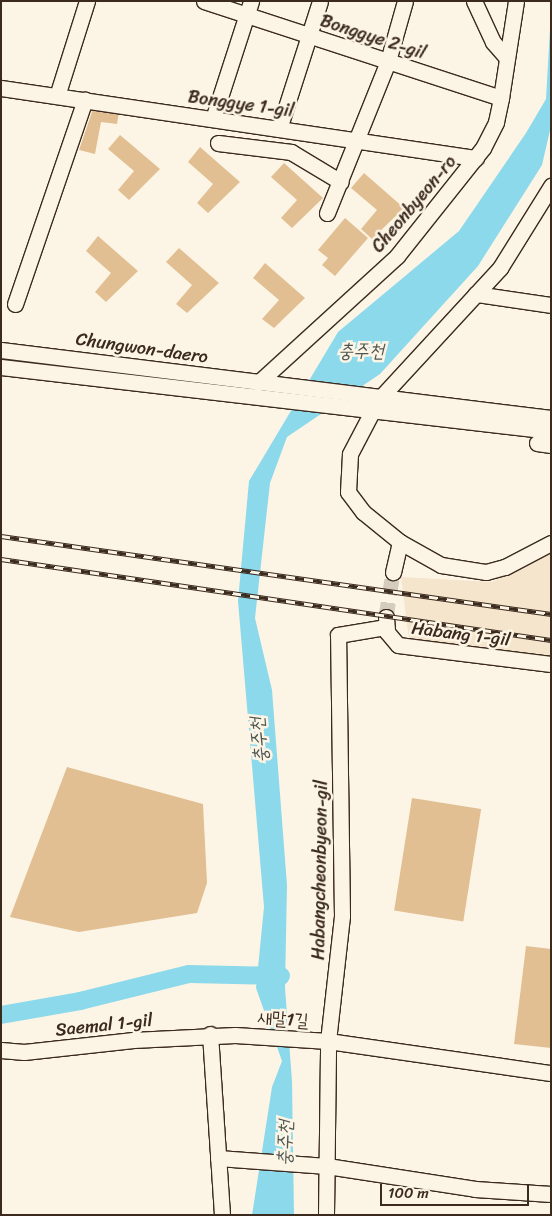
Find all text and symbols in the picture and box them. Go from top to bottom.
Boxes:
street label: Bonggye 2-gil [318,10,428,64]
street label: Bonggye 1-gil [187,86,295,122]
street label: Cheonbyeon-ro [367,151,461,257]
street label: Chungwon-daero [75,328,209,368]
water label: 충주천 [338,340,384,362]
street label: Habang 1-gil [410,617,512,651]
water label: 충주천 [245,716,273,764]
street label: Habangcheonbyeon-gil [308,780,332,960]
street label: 새말1길 [257,1006,309,1032]
street label: Saemal 1-gil [54,1009,154,1041]
water label: 충주천 [273,1120,297,1166]
scale bar [382,1174,531,1206]
text: 100 m [388,1180,429,1206]

